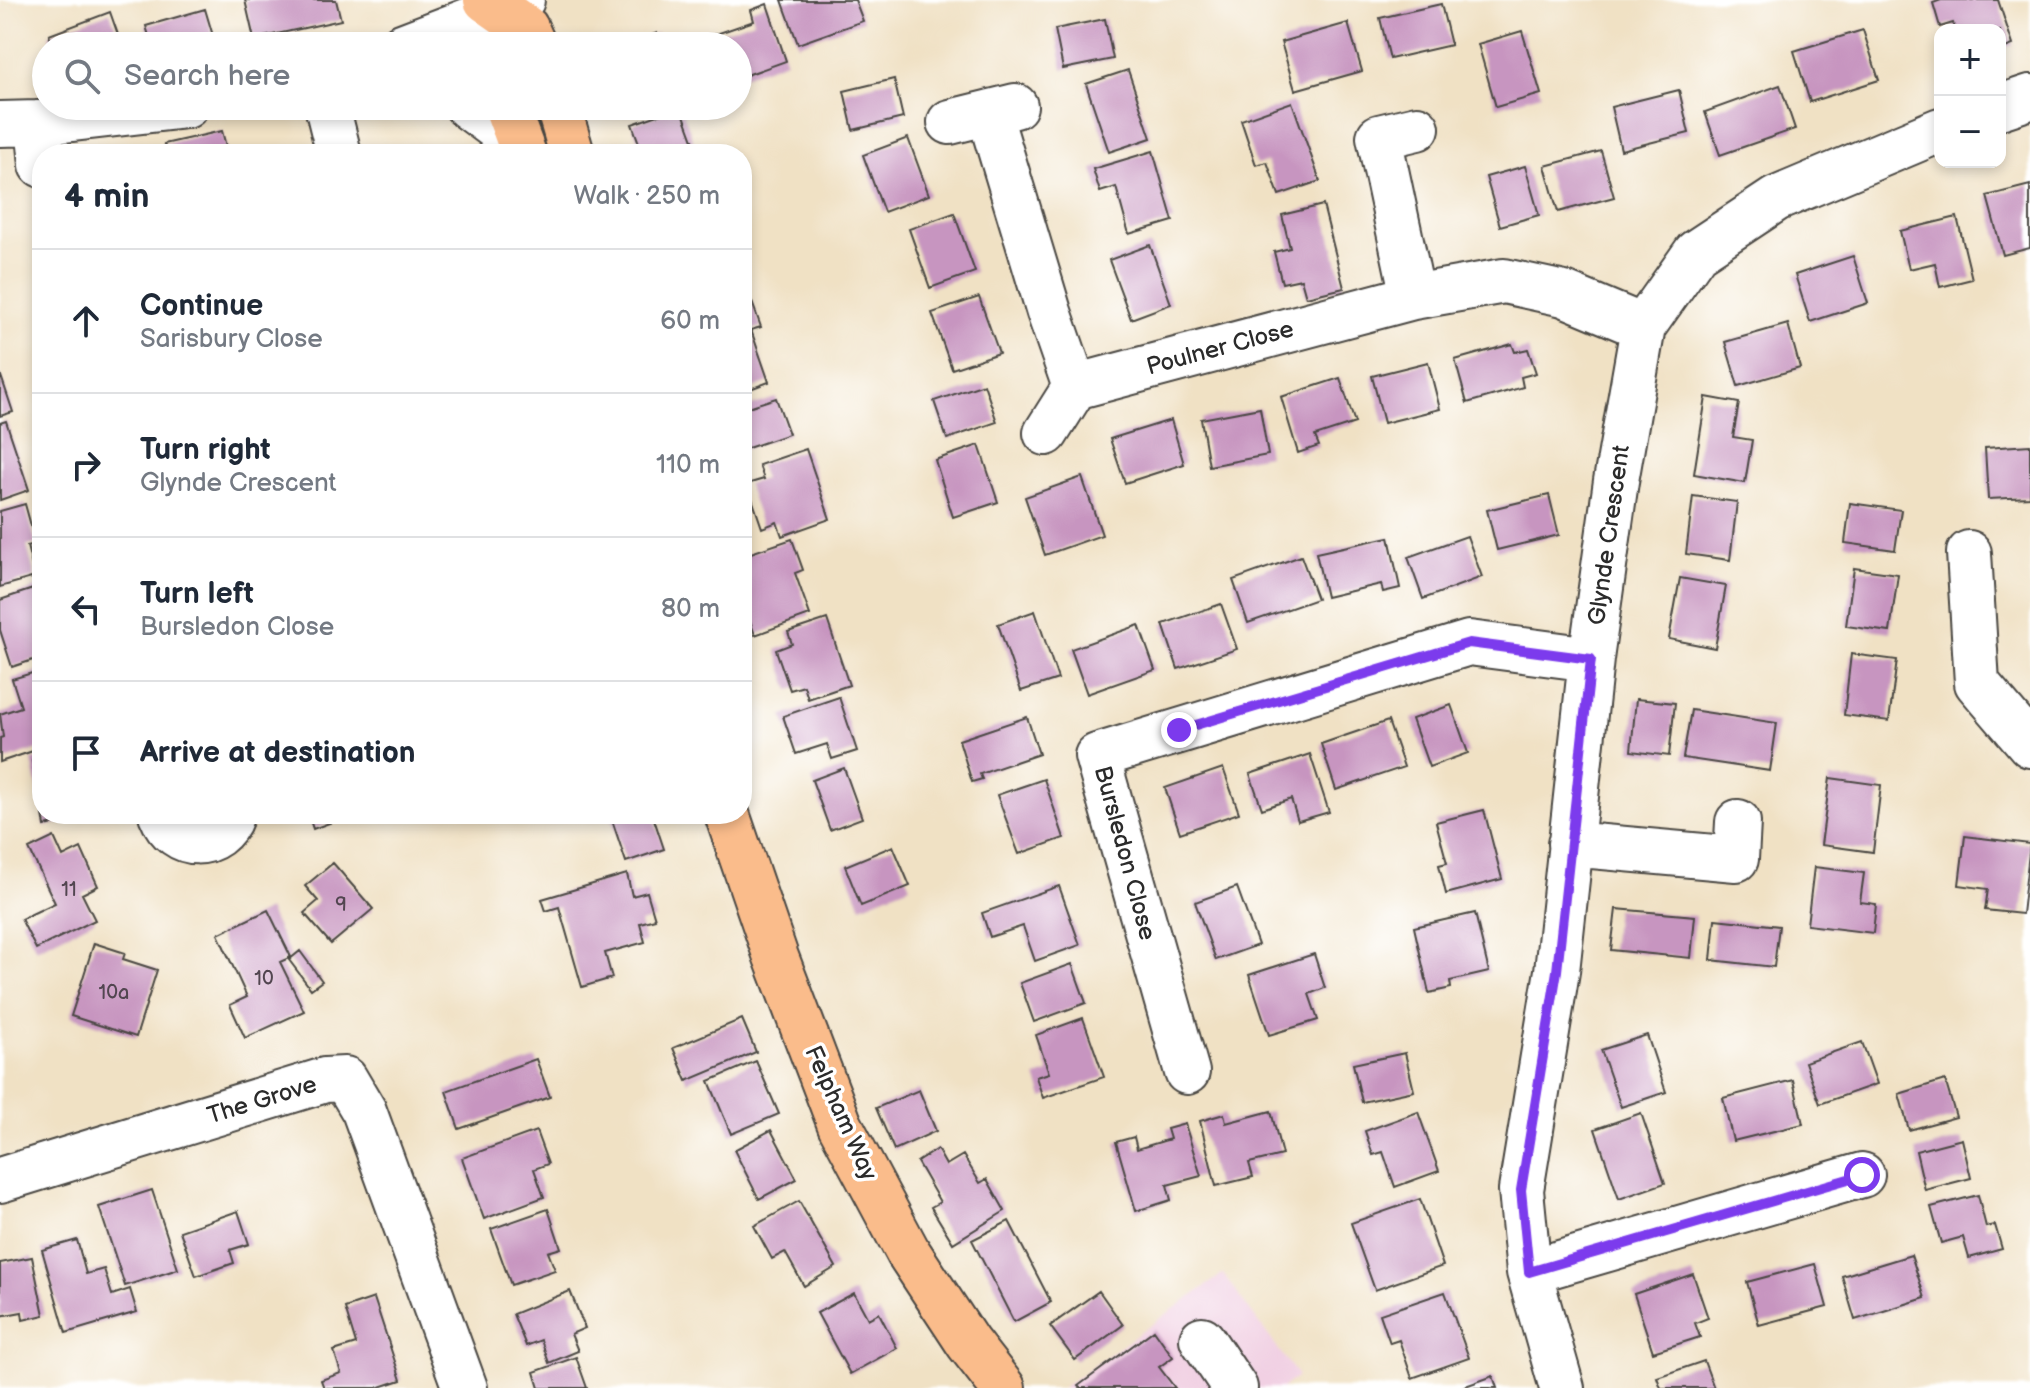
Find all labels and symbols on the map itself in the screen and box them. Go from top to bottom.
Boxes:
street label: Poulner Close [1143,314,1297,382]
street label: Glynde Crescent [1582,443,1636,627]
route end [1161,712,1197,748]
street label: Bursledon Close [1088,763,1162,943]
house number: 11 [61,878,77,902]
house number: 9 [335,893,347,917]
house number: 10 [254,967,274,991]
house number: 10a [99,981,129,1005]
street label: Felpham Way [798,1041,884,1185]
street label: The Grove [204,1070,320,1130]
route start [1844,1157,1880,1193]

